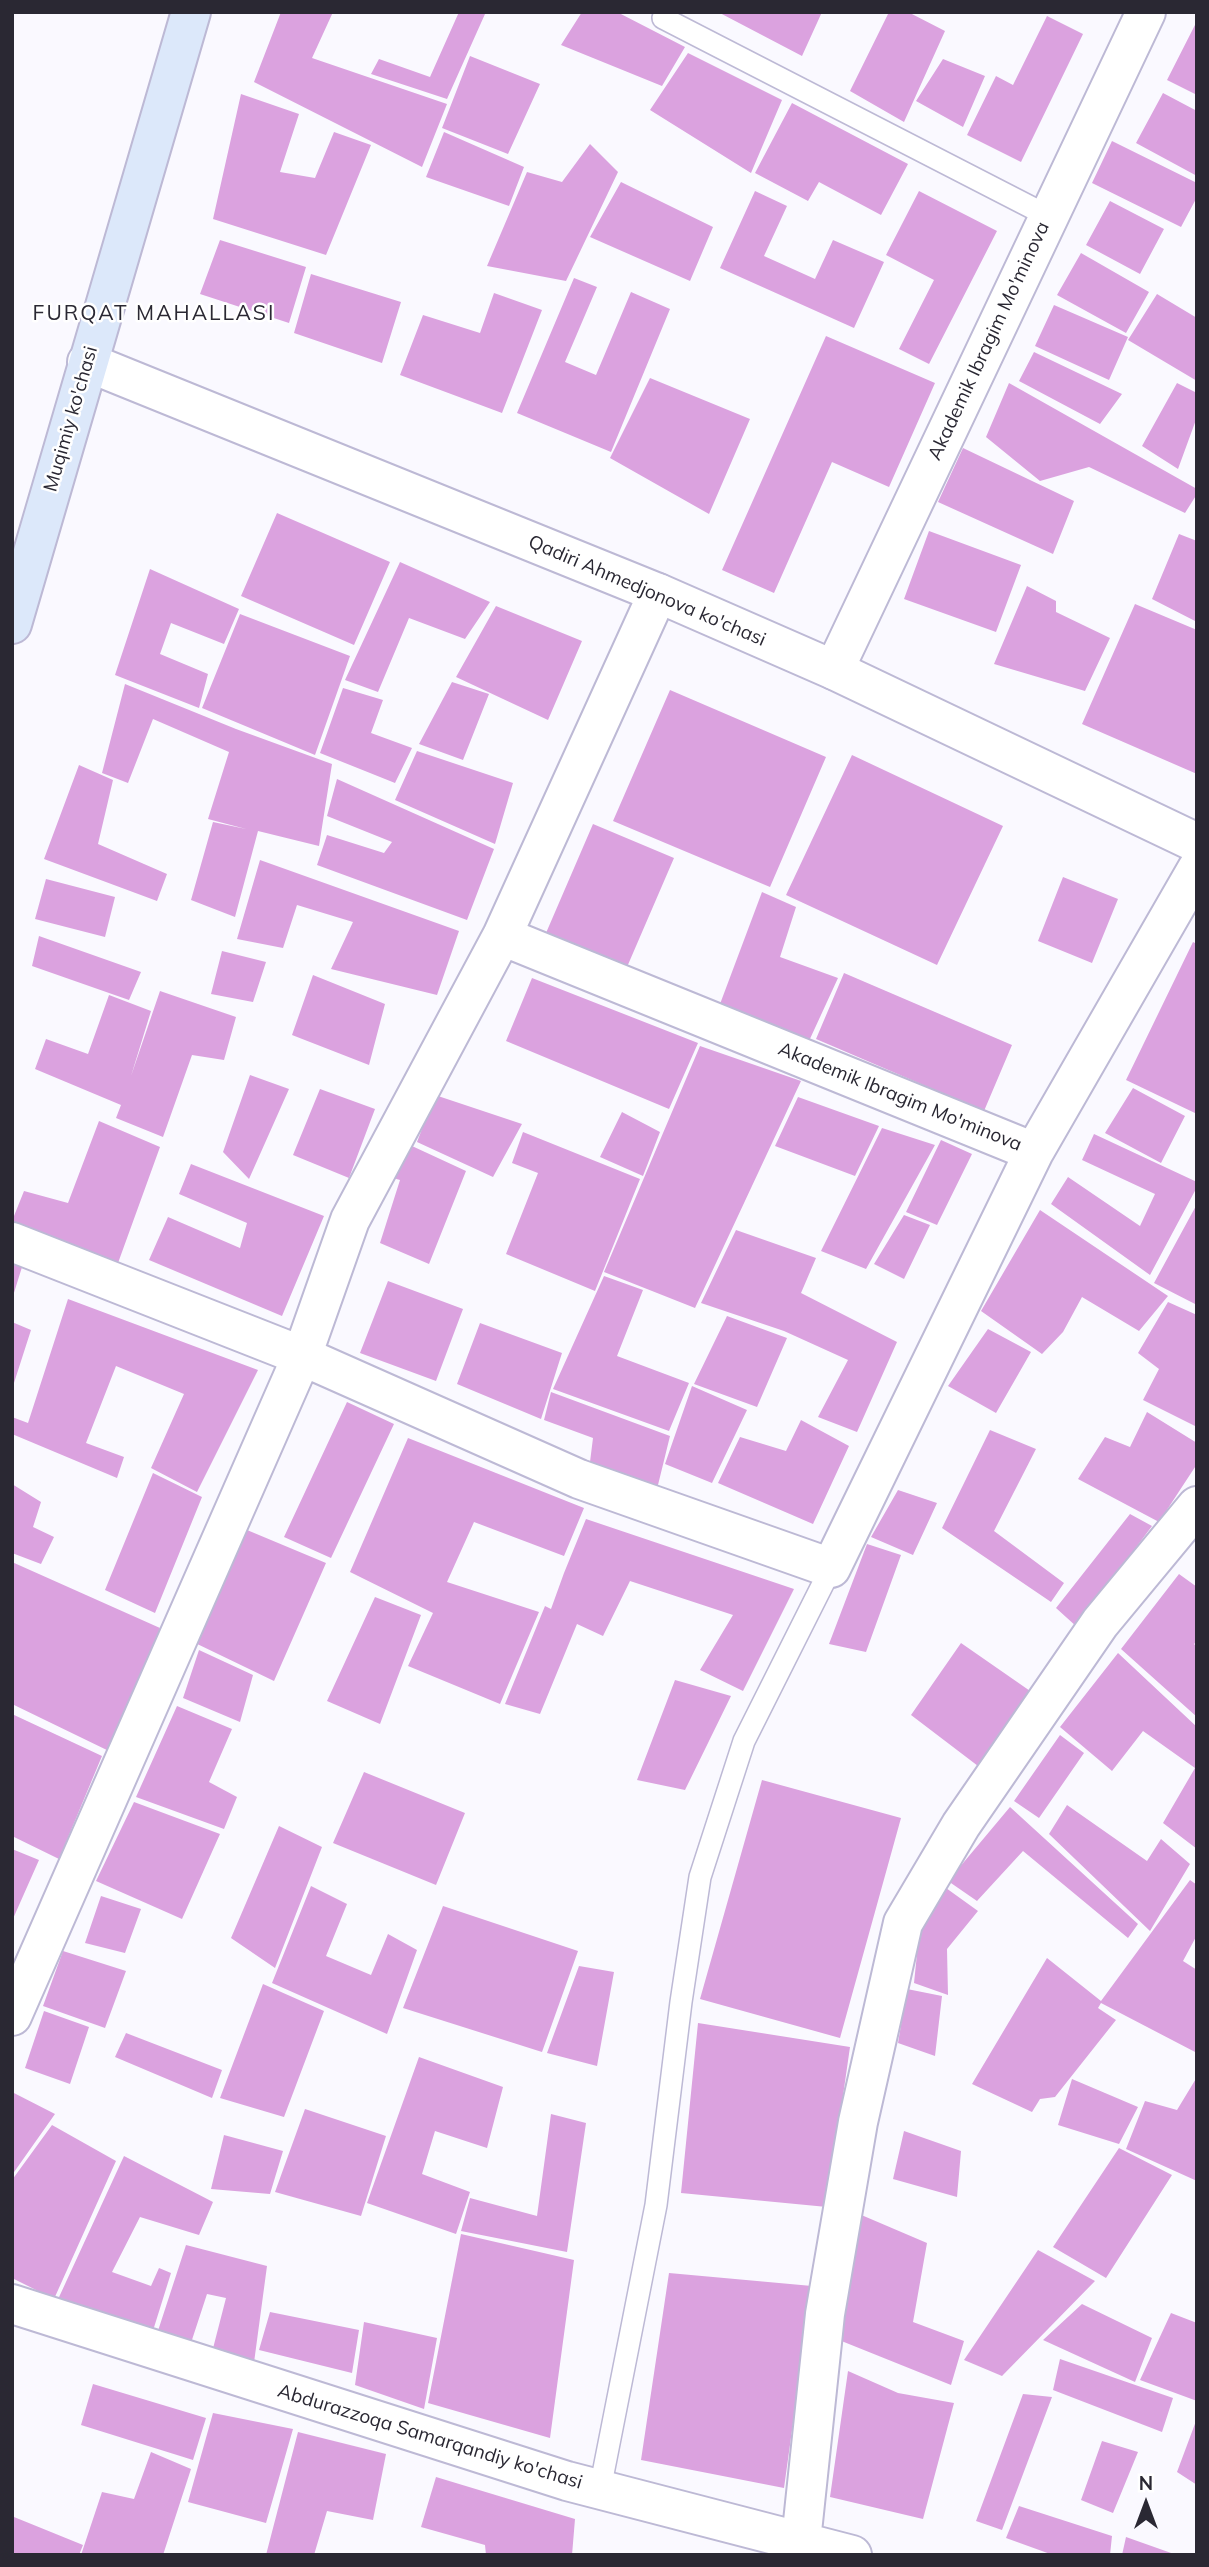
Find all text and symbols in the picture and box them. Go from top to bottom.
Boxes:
street label: Akademik Ibragim Mo'minova [924,218,1054,464]
district label: FURQAT MAHALLASI [35,301,273,327]
street label: Muqimiy ko'chasi [39,344,103,494]
street label: Qadiri Ahmedjonova ko'chasi [525,531,769,651]
street label: Akademik Ibragim Mo'minova [775,1038,1025,1156]
street label: Abdurazzoqa Samarqandiy ko'chasi [275,2380,585,2494]
north arrow [1111,2469,1181,2539]
text: N [1139,2471,1153,2495]

